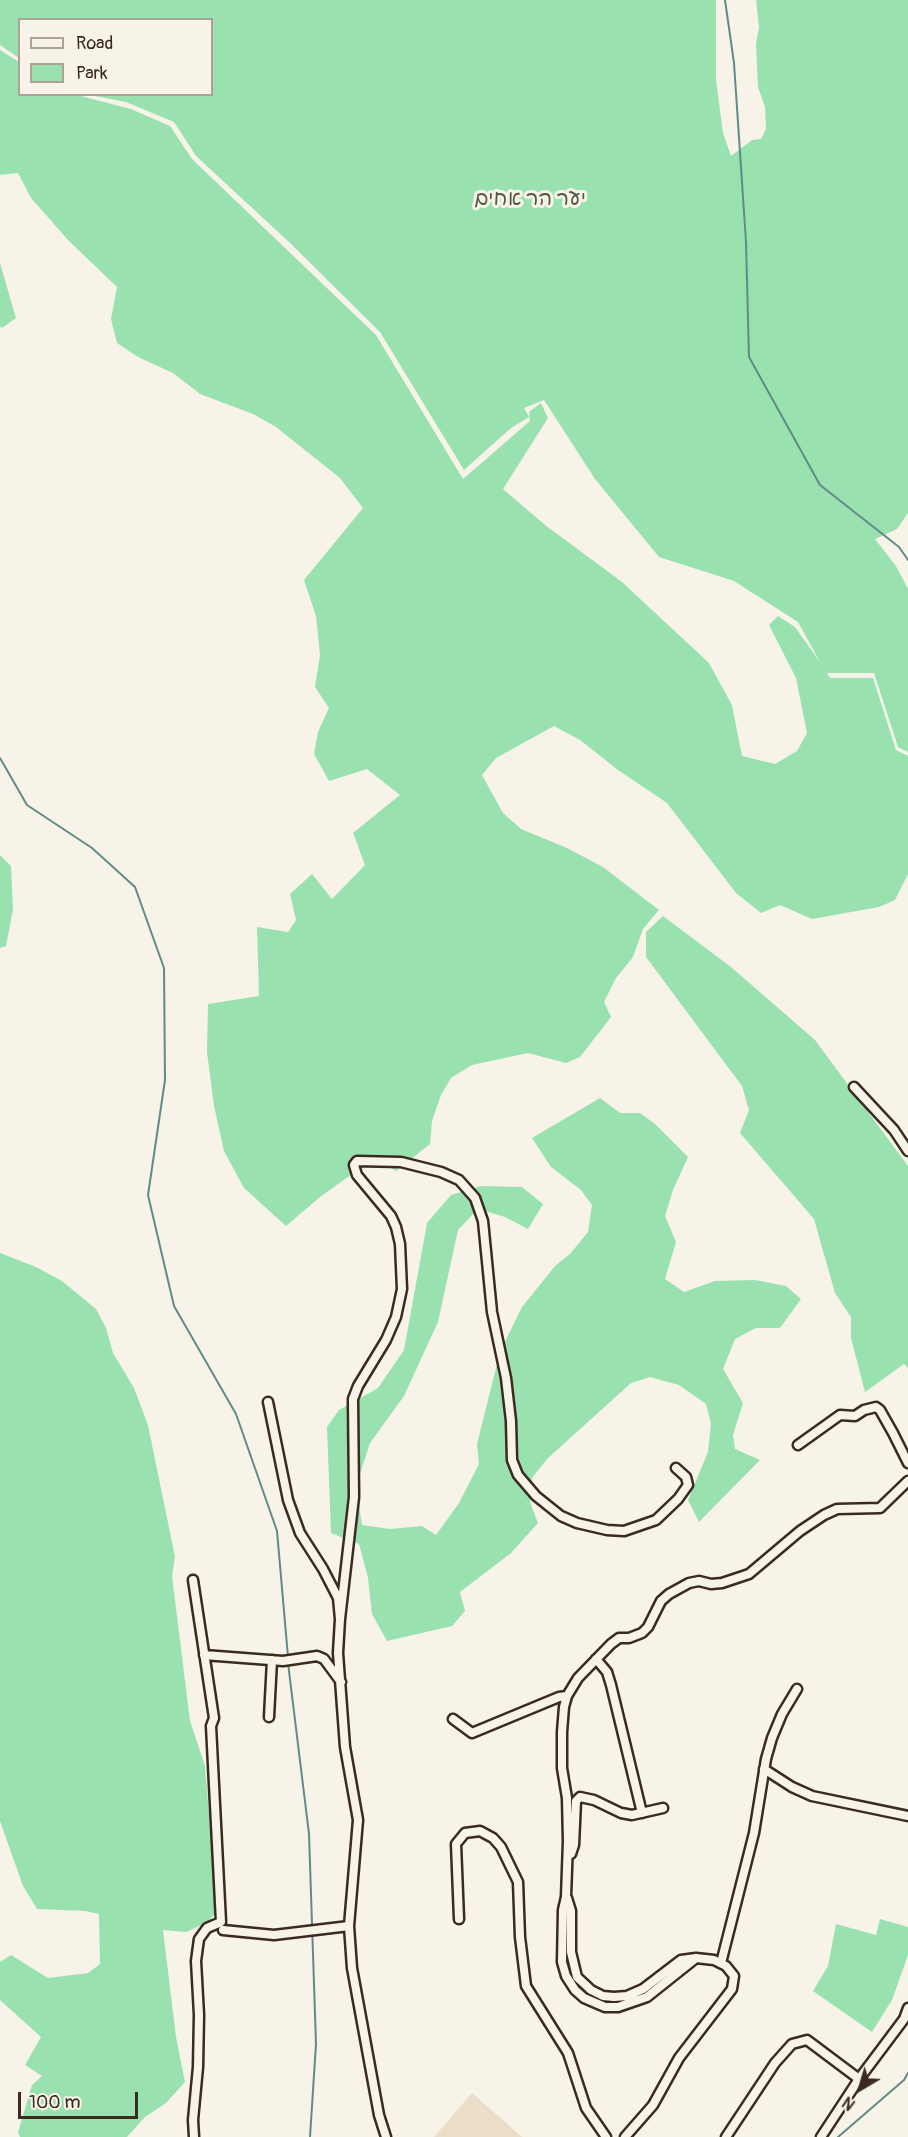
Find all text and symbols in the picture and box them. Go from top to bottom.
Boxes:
legend [18,18,213,96]
text: Road [76,32,113,55]
text: Park [76,62,108,85]
park label: יער הר אחים [474,187,586,213]
north arrow [830,2059,890,2119]
scale bar [21,2080,141,2118]
text: 100 m [29,2091,81,2114]
text: N [839,2092,859,2114]

